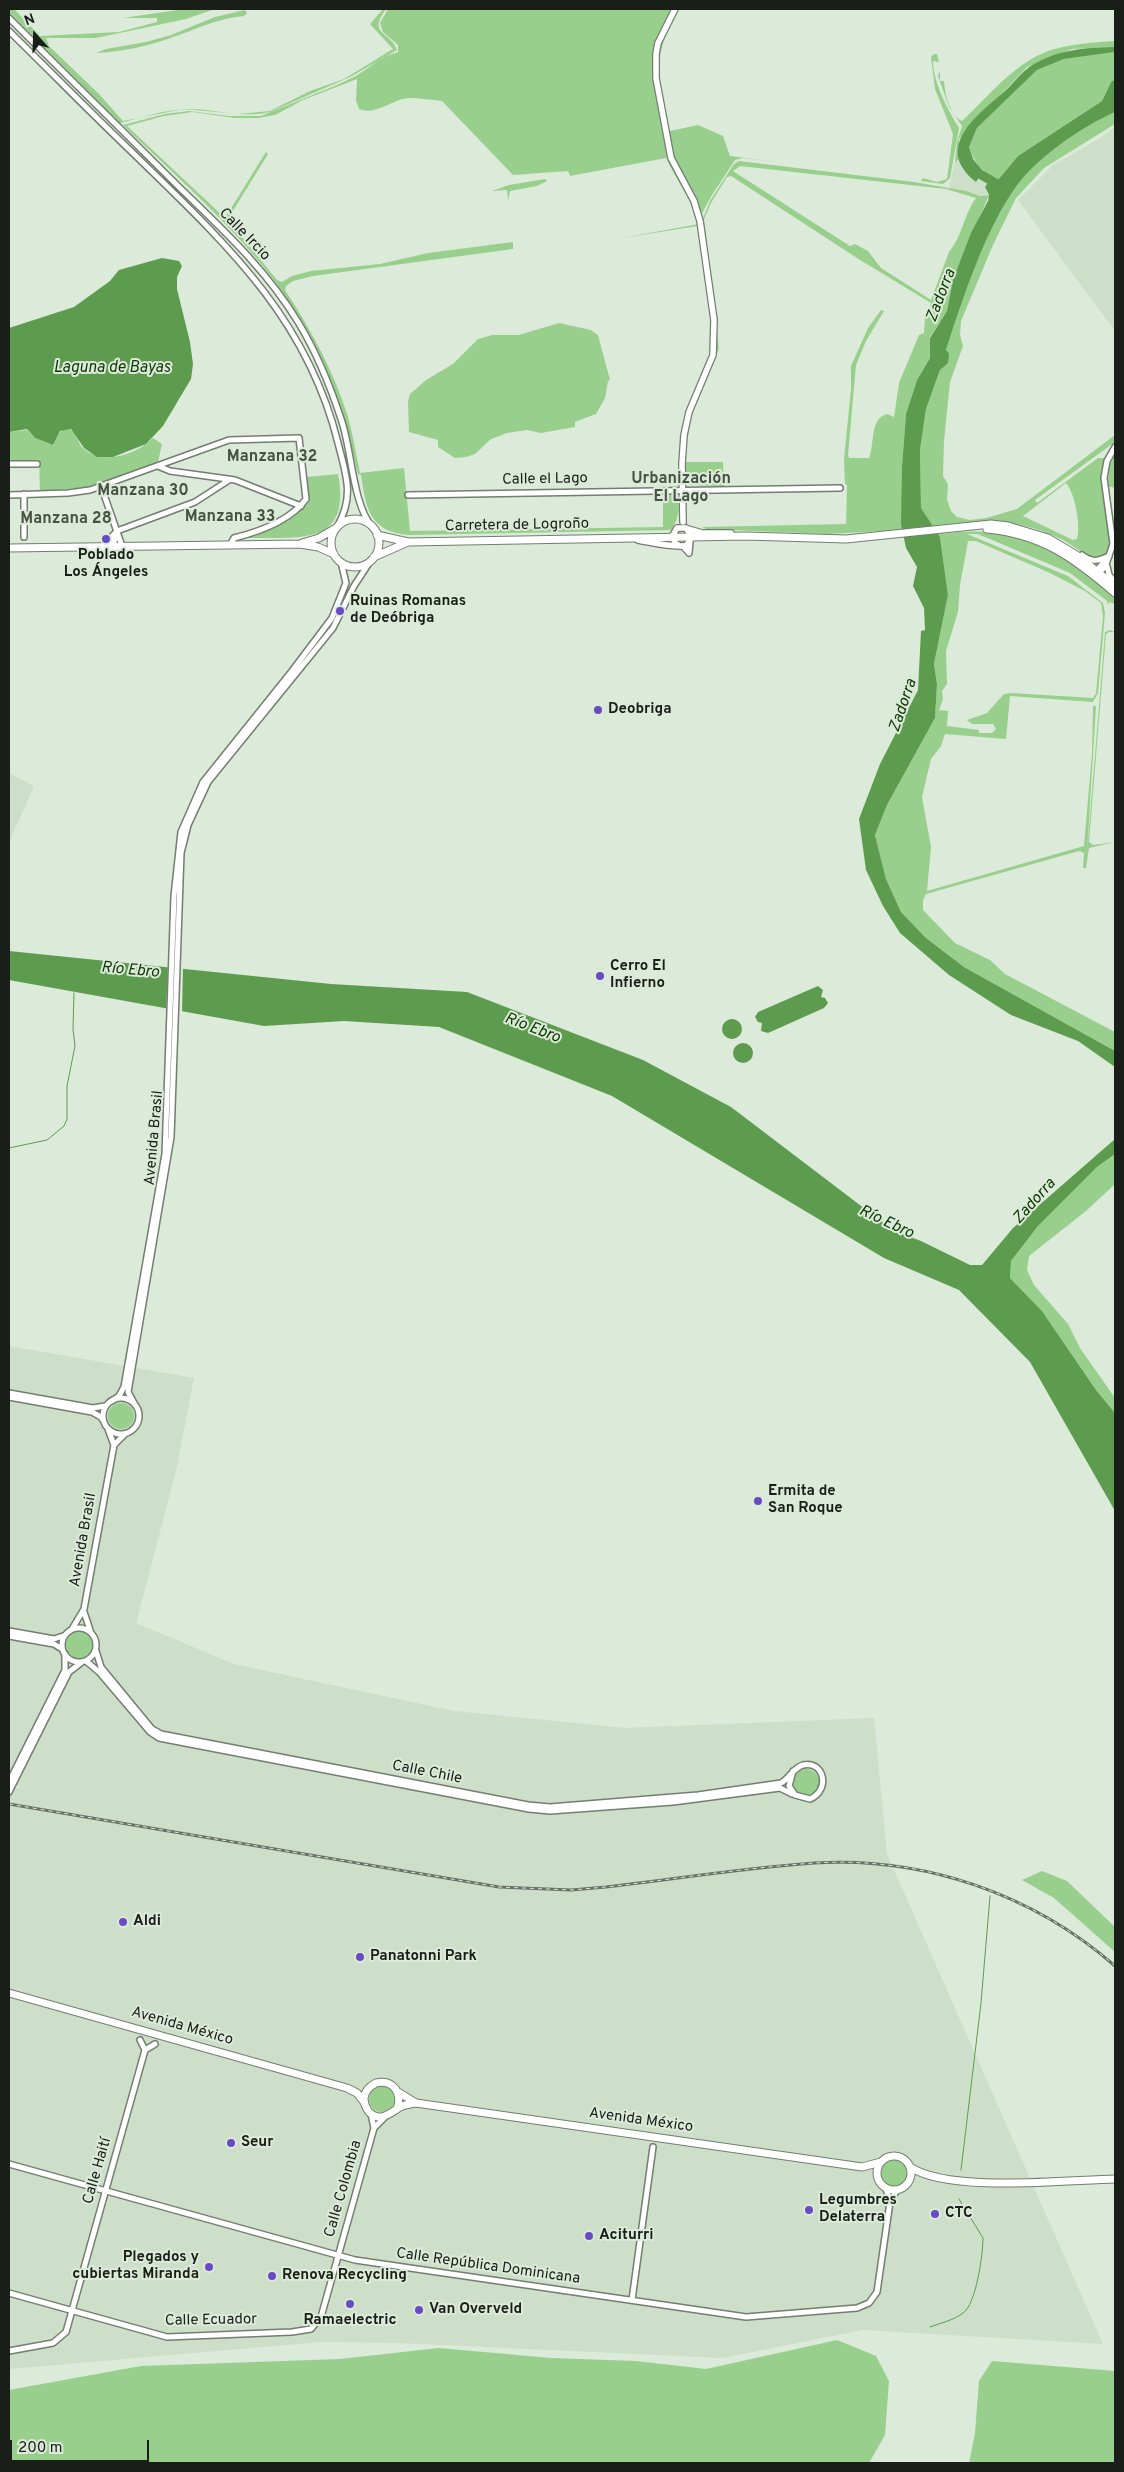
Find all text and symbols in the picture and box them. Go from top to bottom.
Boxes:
north arrow [10,10,60,60]
text: N [22,11,37,30]
street label: Calle Ircio [214,205,274,265]
water label: Zadorra [923,267,961,325]
water label: Laguna de Bayas [53,359,171,379]
district label: Manzana 32 [227,448,317,468]
street label: Calle el Lago [502,470,588,490]
district label: Urbanización El Lago [631,470,731,508]
district label: Manzana 30 [97,482,189,502]
district label: Manzana 33 [185,508,275,528]
district label: Manzana 28 [20,510,112,530]
street label: Carretera de Logroño [445,516,589,536]
marker: Poblado Los Ángeles [100,533,112,545]
place label: Poblado Los Ángeles [64,547,148,582]
place label: Ruinas Romanas de Deóbriga [350,593,466,628]
marker: Ruinas Romanas de Deóbriga [334,605,346,617]
water label: Zadorra [886,677,922,735]
place label: Deobriga [608,701,672,719]
marker: Deobriga [592,704,604,716]
place label: Cerro El Infierno [610,958,666,993]
water label: Río Ebro [100,959,160,983]
marker: Cerro El Infierno [594,970,606,982]
water label: Río Ebro [501,1010,563,1048]
street label: Avenida Brasil [142,1090,168,1186]
water label: Zadorra [1009,1175,1061,1229]
water label: Río Ebro [856,1202,916,1244]
place label: Ermita de San Roque [768,1483,842,1518]
street label: Avenida Brasil [67,1491,101,1589]
marker: Ermita de San Roque [752,1495,764,1507]
street label: Calle Chile [390,1757,464,1789]
place label: Aldi [133,1913,161,1931]
marker: Aldi [117,1916,129,1928]
place label: Panatonni Park [370,1948,477,1966]
marker: Panatonni Park [354,1951,366,1963]
street label: Avenida México [129,2004,235,2050]
street label: Avenida México [588,2105,694,2137]
place label: Seur [241,2134,273,2152]
street label: Calle Haití [80,2136,116,2206]
marker: Seur [225,2137,237,2149]
street label: Calle Colombia [322,2138,366,2240]
place label: Legumbres Delaterra [819,2192,897,2227]
marker: Legumbres Delaterra [803,2204,815,2216]
place label: CTC [945,2205,973,2223]
marker: CTC [929,2208,941,2220]
place label: Aciturri [599,2227,653,2245]
marker: Aciturri [583,2230,595,2242]
street label: Calle República Dominicana [395,2245,581,2289]
place label: Plegados y cubiertas Miranda [72,2249,199,2284]
marker: Plegados y cubiertas Miranda [203,2261,215,2273]
place label: Renova Recycling [282,2267,407,2285]
marker: Renova Recycling [266,2270,278,2282]
marker: Ramaelectric [344,2298,356,2310]
place label: Van Overveld [429,2301,522,2319]
marker: Van Overveld [413,2304,425,2316]
street label: Calle Ecuador [165,2311,257,2331]
place label: Ramaelectric [303,2312,397,2330]
scale bar [12,2430,151,2462]
text: 200 m [18,2439,63,2458]

